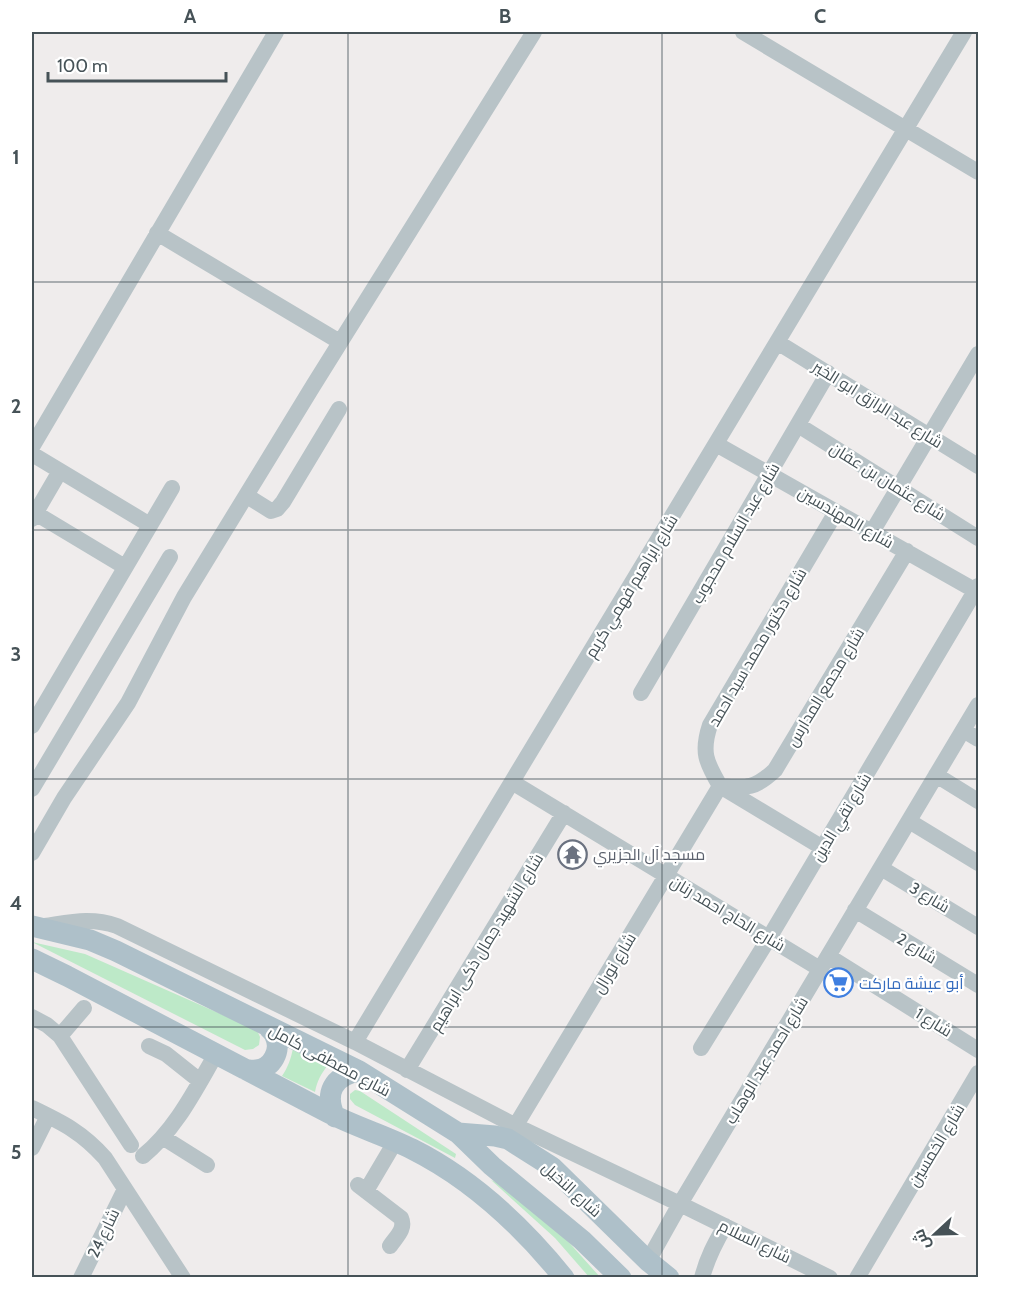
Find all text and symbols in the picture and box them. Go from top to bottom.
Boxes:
text: A [184,4,197,28]
text: B [499,4,511,28]
text: C [814,4,826,28]
scale bar [48,45,226,83]
text: 100 m [57,55,108,77]
text: 1 [12,145,20,169]
street label: شارع عبد الرازق ابو الخير [807,356,946,454]
text: 2 [11,394,21,418]
street label: شارع عثمان بن عفان [825,438,949,526]
street label: شارع عبد السلام محجوب [687,460,785,608]
street label: شارع المهندسين [794,482,897,554]
street label: شارع ابراهيم فهمي كريم [581,511,685,663]
street label: شارع دكتور محمد سيد احمد [704,565,812,731]
street label: شارع مجمع المدارس [783,625,870,751]
text: 3 [11,642,21,666]
street label: شارع تقي الدين [808,770,879,867]
temple icon: مسجد آل الجزيري [556,838,588,870]
place label: مسجد آل الجزيري [593,845,705,868]
street label: شارع الشهيد جمال ذكى ابراهيم [426,850,549,1036]
street label: شارع الحاج احمد رنان [666,872,789,957]
street label: شارع 3 [905,878,953,918]
text: 4 [10,891,22,915]
street label: شارع 2 [892,929,940,969]
street label: شارع نورال [589,930,642,998]
supermarket icon: أبو عيشة ماركت [822,967,854,999]
place label: أبو عيشة ماركت [859,974,963,993]
street label: شارع احمد عبد الوهاب [721,993,814,1128]
street label: شارع 1 [911,1004,956,1043]
street label: شارع مصطفى كامل [265,1020,394,1102]
street label: شارع الخمسين [904,1100,970,1191]
text: 5 [11,1140,21,1164]
street label: شارع النخيل [537,1158,605,1223]
north arrow [905,1204,965,1264]
street label: شارع 24 [83,1206,125,1262]
street label: شارع السلام [715,1216,794,1269]
text: ش [909,1226,934,1253]

